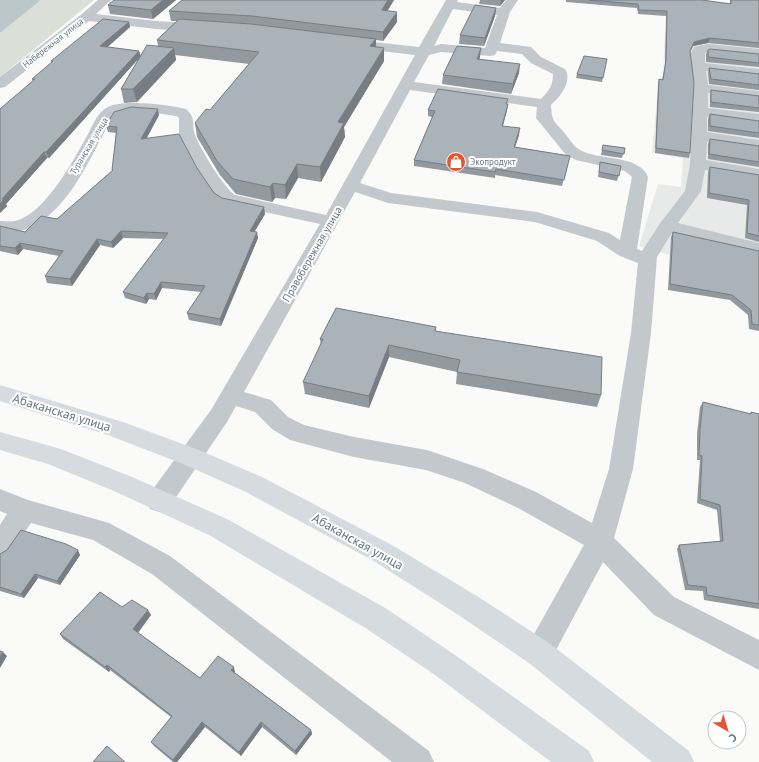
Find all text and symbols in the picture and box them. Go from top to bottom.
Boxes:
street label: Набережная улица [20,15,85,70]
street label: Туранская улица [67,115,110,176]
shop icon: Экопродукт [445,151,467,173]
place label: Экопродукт [470,156,516,167]
street label: Правобережная улица [279,204,345,304]
street label: Абаканская улица [11,389,113,436]
street label: Абаканская улица [309,509,406,574]
north arrow [707,710,747,750]
text: С [726,730,740,745]

